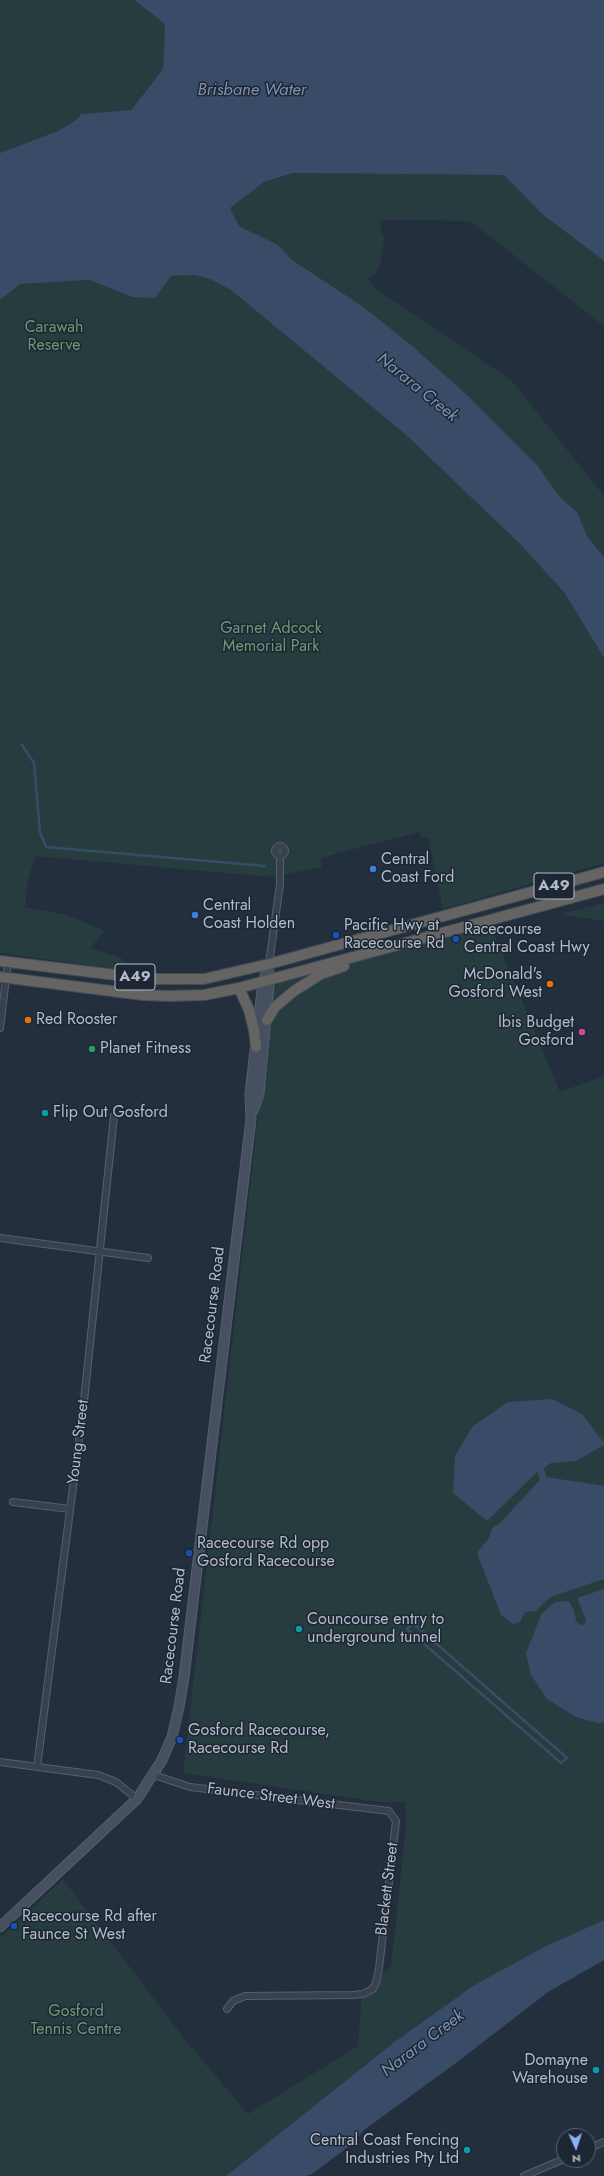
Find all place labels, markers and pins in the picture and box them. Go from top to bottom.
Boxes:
place label: Central Coast Ford [381,850,454,888]
marker: Central Coast Ford [368,864,378,874]
place label: Central Coast Holden [203,896,295,934]
marker: Central Coast Holden [190,910,200,920]
place label: Pacific Hwy at Racecourse Rd [344,916,444,954]
place label: Racecourse Central Coast Hwy [464,920,589,958]
marker: Pacific Hwy at Racecourse Rd [331,930,341,940]
marker: Racecourse Central Coast Hwy [451,934,461,944]
place label: McDonald's Gosford West [449,965,542,1003]
marker: McDonald's Gosford West [545,979,555,989]
place label: Red Rooster [36,1010,118,1030]
place label: Ibis Budget Gosford [498,1013,574,1051]
marker: Red Rooster [23,1015,33,1025]
marker: Ibis Budget Gosford [577,1027,587,1037]
place label: Planet Fitness [100,1039,191,1059]
marker: Planet Fitness [87,1044,97,1054]
place label: Flip Out Gosford [53,1103,168,1123]
marker: Flip Out Gosford [40,1108,50,1118]
place label: Racecourse Rd opp Gosford Racecourse [197,1534,335,1572]
marker: Racecourse Rd opp Gosford Racecourse [184,1548,194,1558]
place label: Councourse entry to underground tunnel [307,1610,444,1648]
marker: Councourse entry to underground tunnel [294,1624,304,1634]
place label: Gosford Racecourse, Racecourse Rd [188,1721,330,1759]
marker: Gosford Racecourse, Racecourse Rd [175,1735,185,1745]
place label: Racecourse Rd after Faunce St West [22,1907,157,1945]
marker: Racecourse Rd after Faunce St West [9,1921,19,1931]
place label: Domayne Warehouse [512,2051,588,2089]
marker: Domayne Warehouse [591,2065,601,2075]
place label: Central Coast Fencing Industries Pty Ltd [310,2131,459,2169]
marker: Central Coast Fencing Industries Pty Ltd [462,2145,472,2155]

